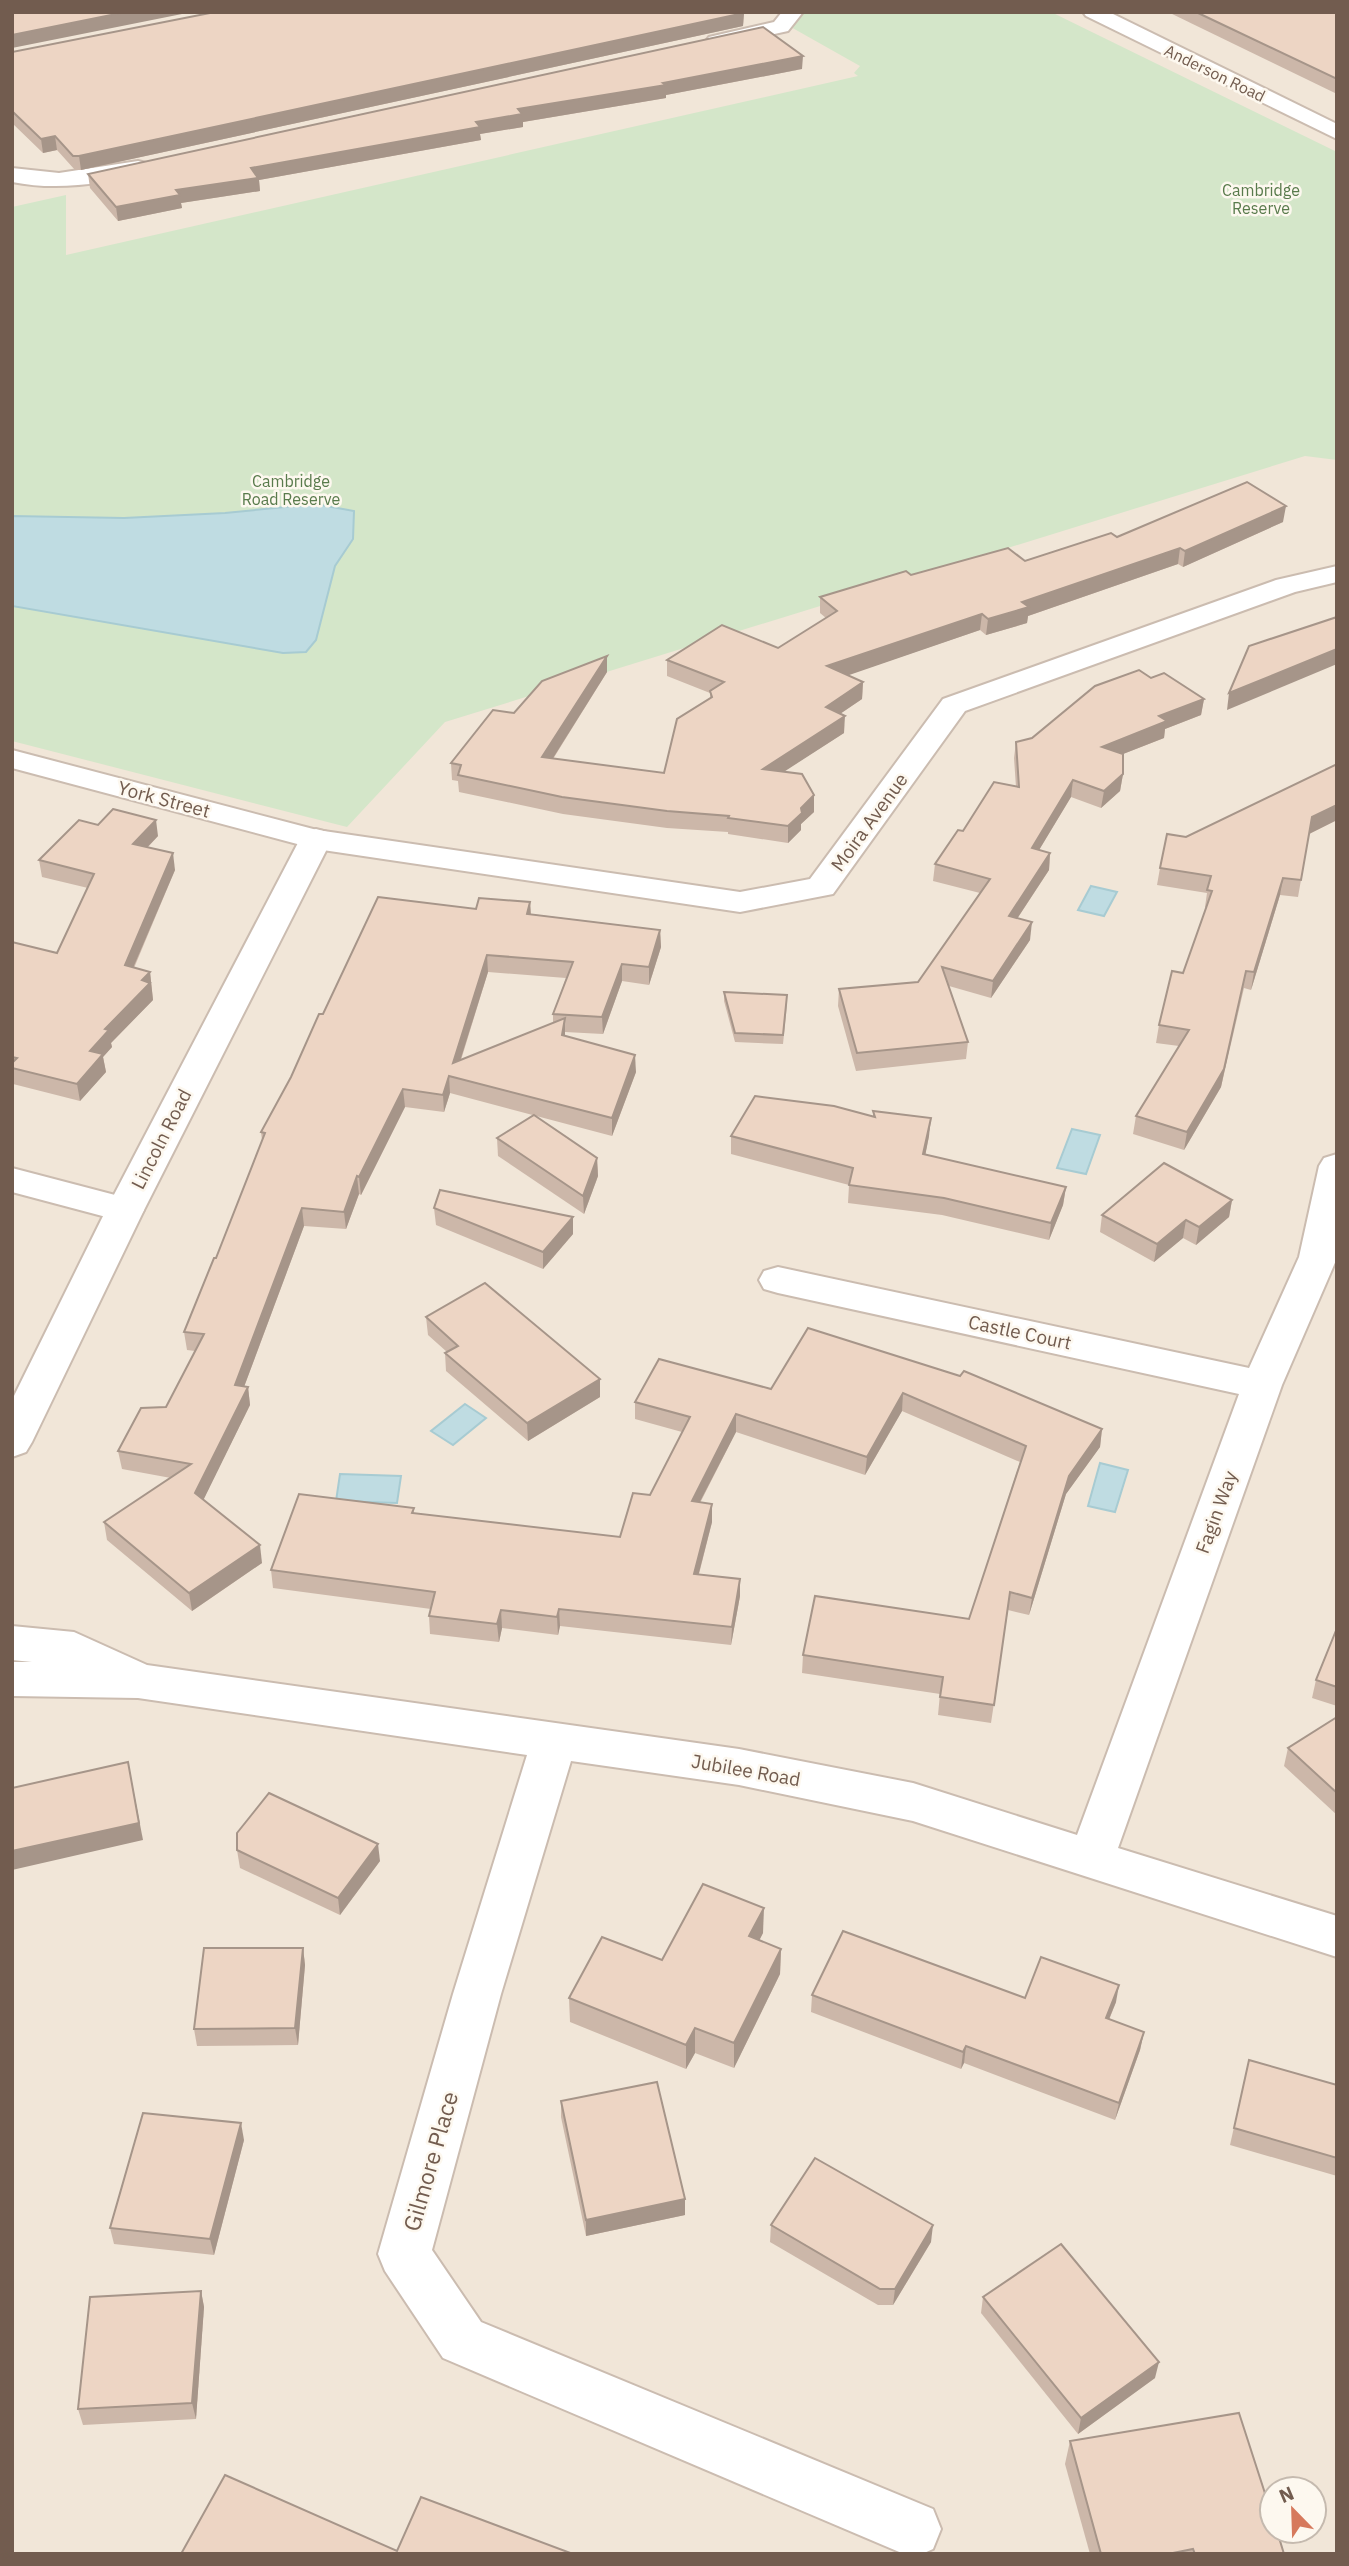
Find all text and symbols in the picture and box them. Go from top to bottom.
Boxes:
street label: Anderson Road [1161,40,1269,106]
park label: Cambridge Reserve [1222,180,1300,218]
park label: Cambridge Road Reserve [242,471,340,509]
street label: Moira Avenue [825,768,913,876]
street label: York Street [115,775,213,823]
street label: Lincoln Road [126,1085,196,1193]
street label: Castle Court [966,1309,1074,1355]
street label: Fagin Way [1190,1467,1242,1557]
street label: Jubilee Road [690,1749,802,1791]
street label: Gilmore Place [396,2088,464,2234]
north arrow [1258,2475,1328,2545]
text: N [1275,2481,1297,2508]

